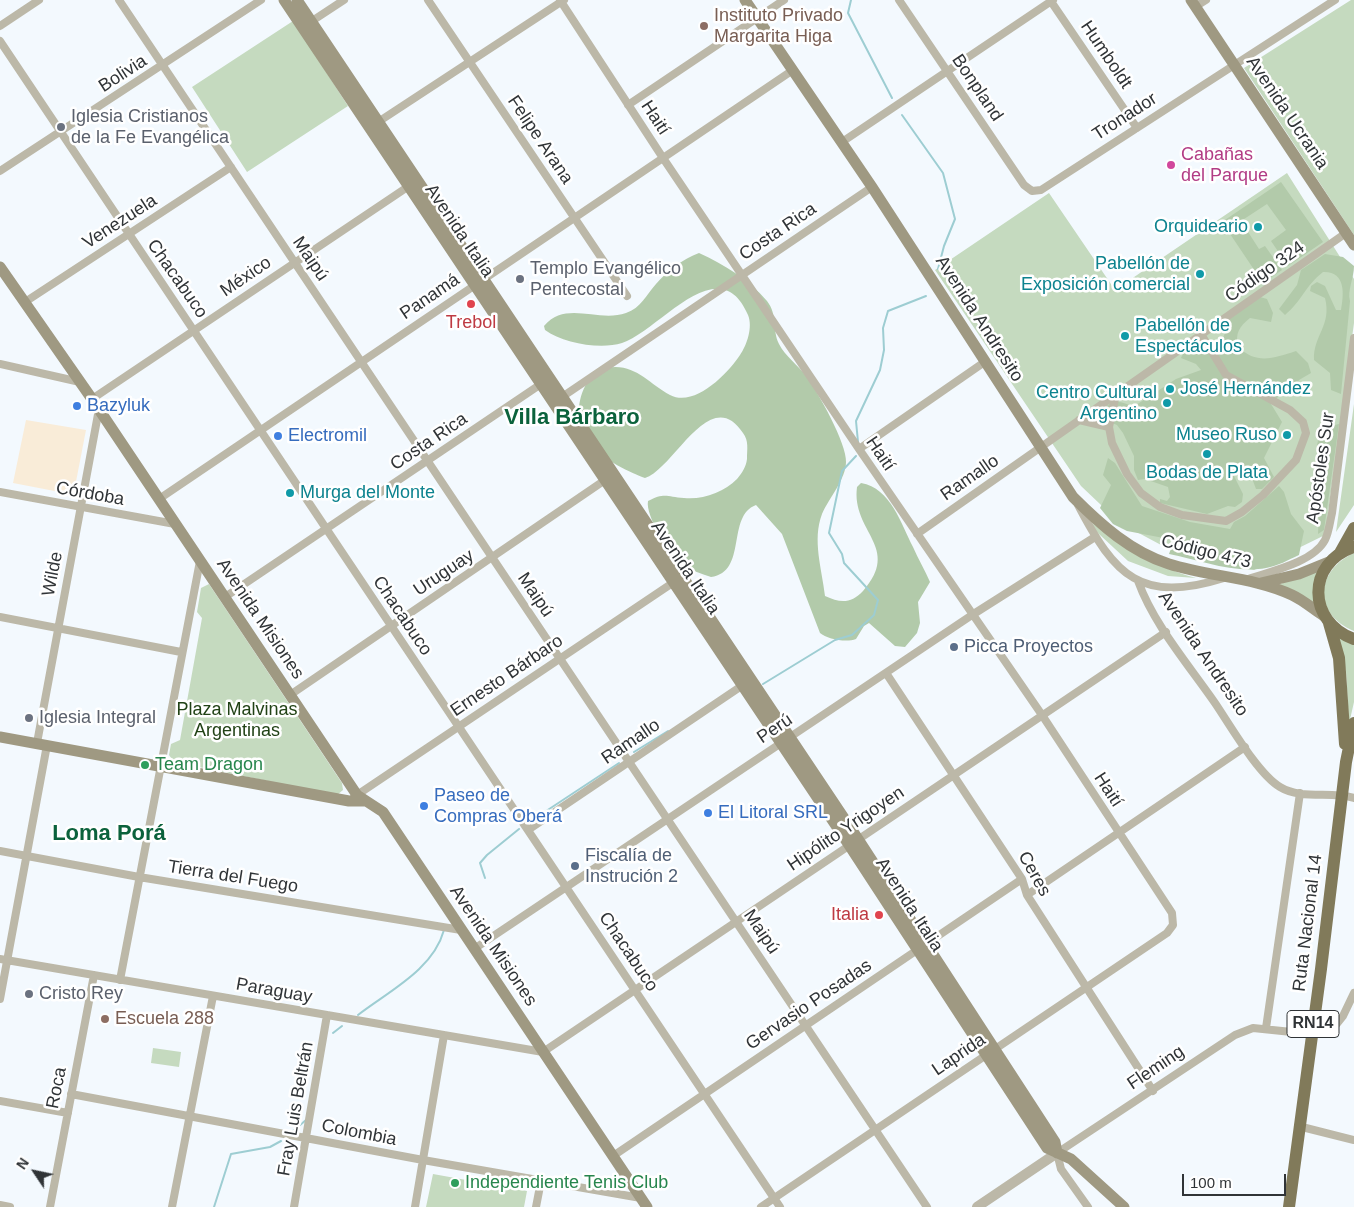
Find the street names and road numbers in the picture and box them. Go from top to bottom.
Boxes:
street label: Humboldt [1076,17,1136,93]
street label: Bonpland [947,50,1007,126]
street label: Bolivia [95,51,151,97]
street label: Avenida Ucrania [1241,52,1333,174]
street label: Tronador [1089,88,1161,146]
street label: Felipe Arana [503,92,577,188]
street label: Haití [636,97,674,139]
street label: Avenida Italia [420,180,498,282]
street label: Venezuela [79,190,161,254]
street label: Costa Rica [735,198,821,266]
street label: Maipú [287,233,333,285]
street label: Chacabuco [142,236,212,322]
street label: Código 324 [1221,237,1309,307]
street label: México [216,252,276,302]
street label: Avenida Andresito [930,252,1028,386]
street label: Panamá [396,269,464,325]
street label: Costa Rica [386,408,472,476]
street label: Apóstoles Sur [1303,411,1339,525]
street label: Haití [861,433,899,475]
street label: Ramallo [937,450,1003,506]
street label: Córdoba [54,477,126,511]
street label: Avenida Italia [646,517,724,619]
street label: Código 473 [1159,530,1253,574]
street label: Uruguay [410,545,478,601]
street label: Wilde [38,550,68,598]
street label: Avenida Misiones [212,555,308,683]
street label: Maipú [512,569,558,621]
street label: Chacabuco [368,572,436,660]
street label: Avenida Andresito [1153,588,1253,720]
street label: Ernesto Bárbaro [447,630,567,722]
street label: Perú [753,709,797,749]
street label: Ramallo [598,715,664,769]
street label: Haití [1089,769,1127,811]
street label: Hipólito Yrigoyen [784,782,908,876]
street label: Ceres [1013,848,1055,900]
street label: Ruta Nacional 14 [1289,853,1327,993]
street label: Avenida Italia [871,854,947,956]
street label: Tierra del Fuego [166,856,300,898]
street label: Avenida Misiones [445,882,541,1010]
street label: Maipú [738,906,784,958]
street label: Chacabuco [594,908,662,996]
street label: Gervasio Posadas [742,955,876,1055]
street label: Paraguay [234,974,314,1008]
road number: RN14 [1287,1011,1339,1038]
street label: Laprida [928,1029,990,1081]
street label: Fray Luis Beltrán [274,1040,318,1178]
street label: Fleming [1123,1041,1189,1095]
street label: Roca [42,1065,72,1111]
street label: Colombia [320,1115,398,1151]

